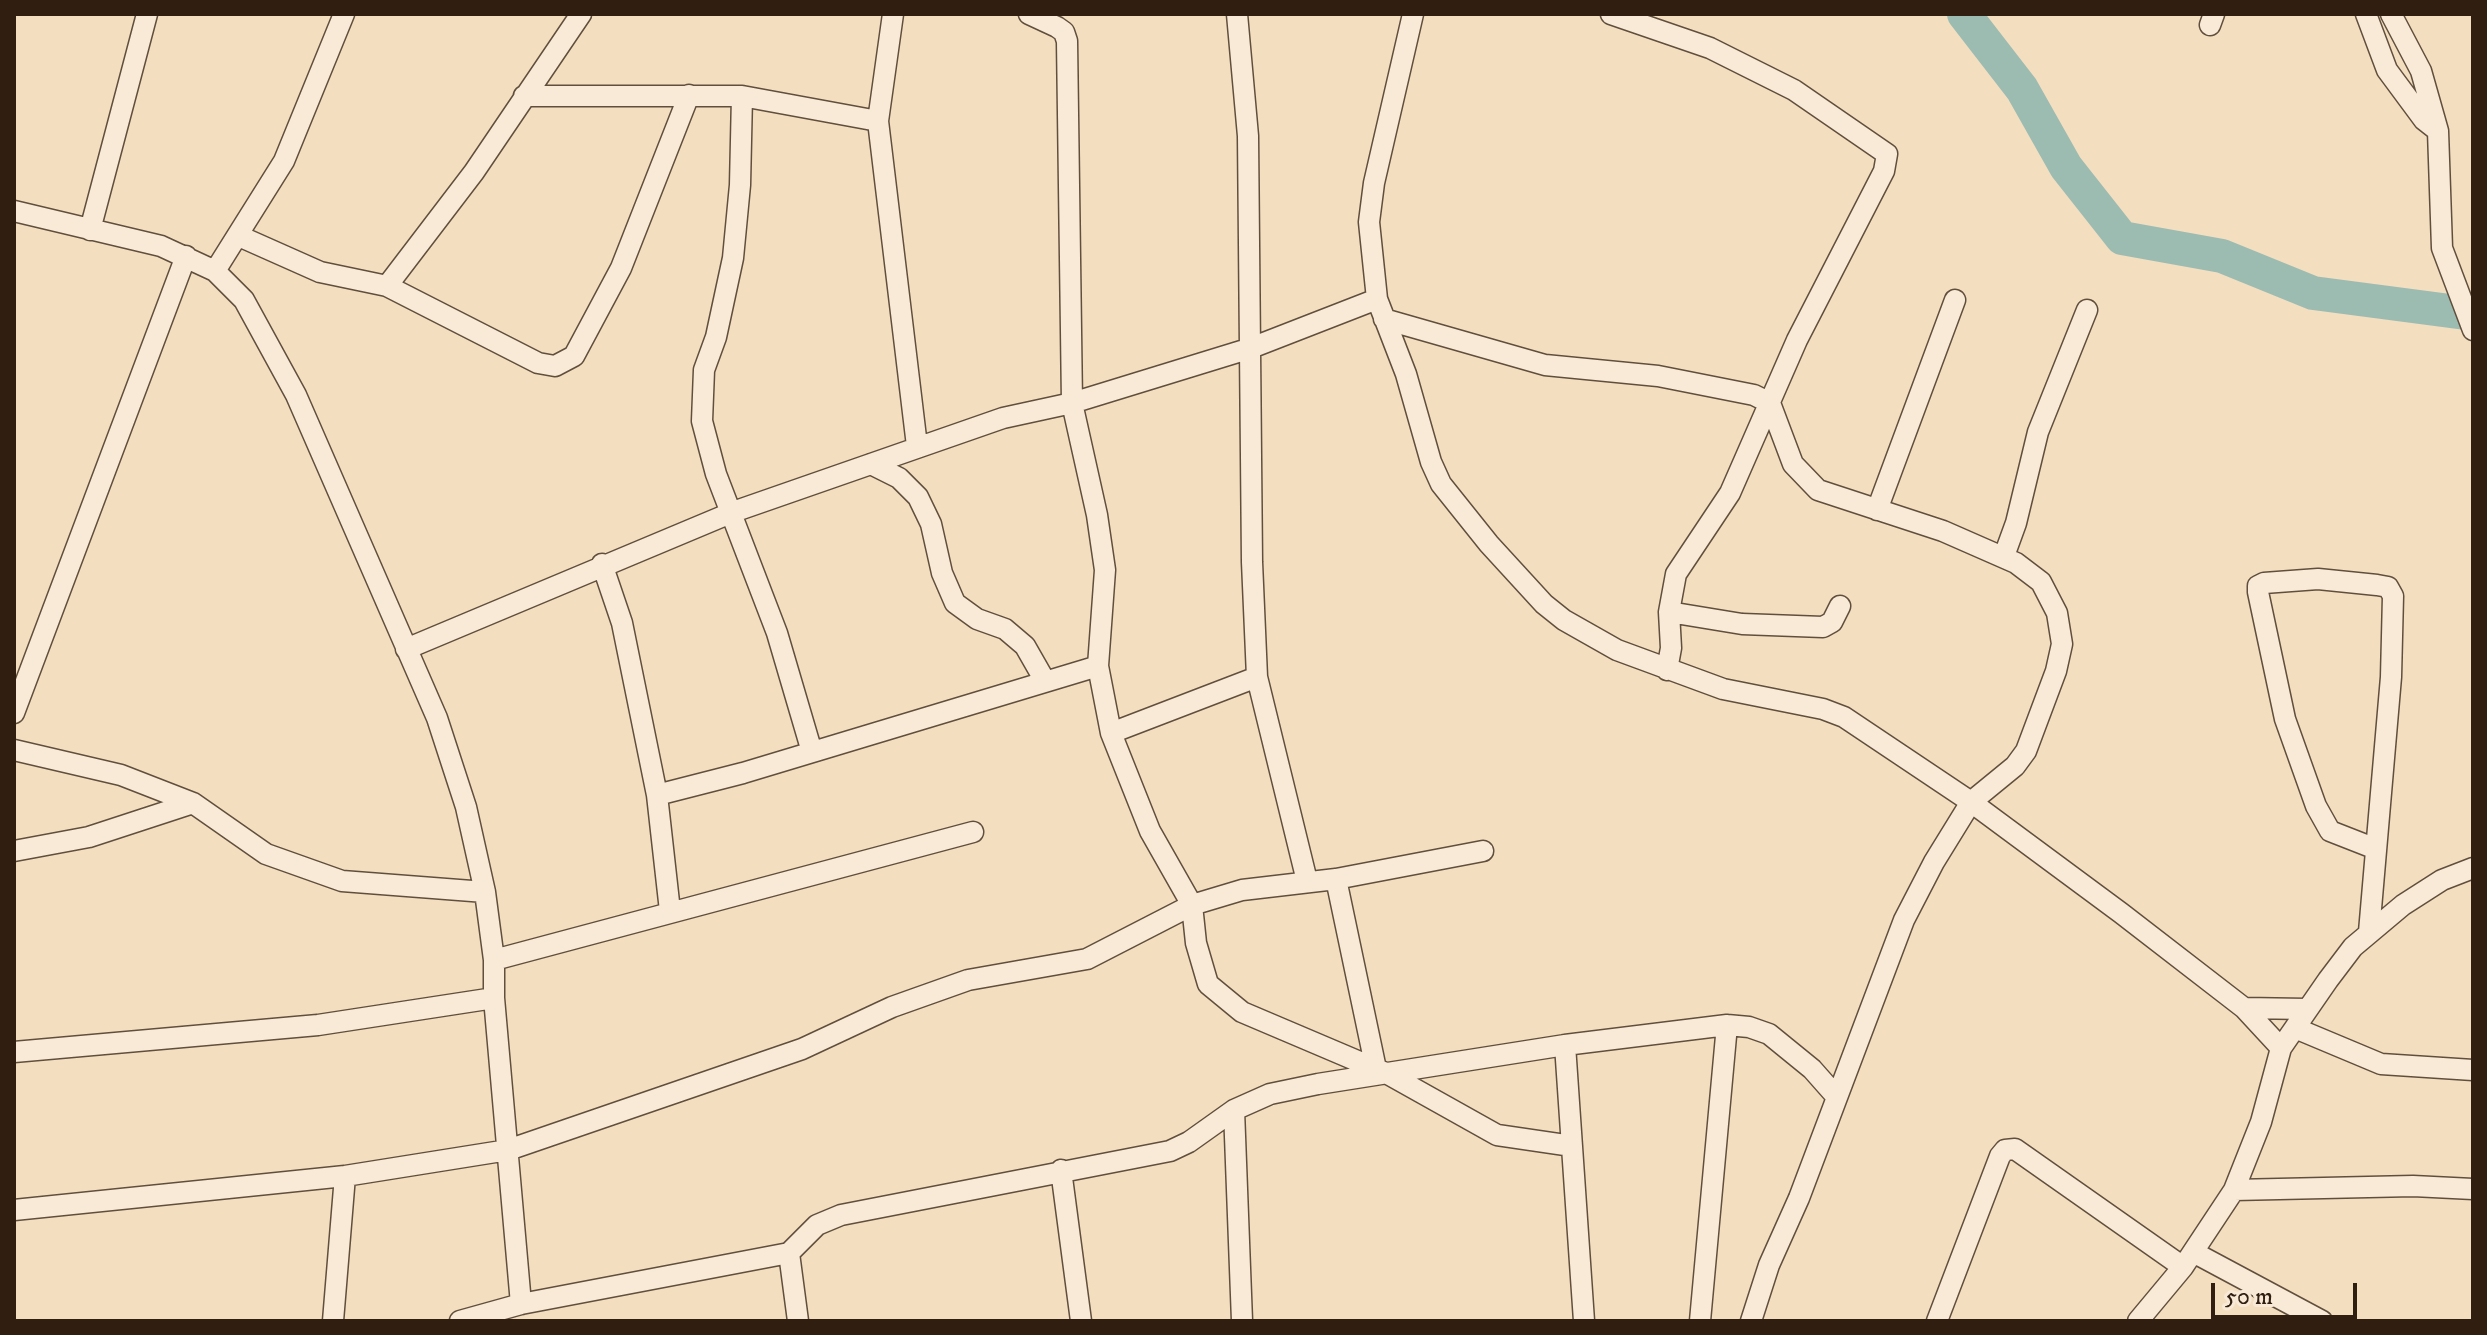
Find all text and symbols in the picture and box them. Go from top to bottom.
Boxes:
scale bar [2215,1267,2361,1317]
text: 50 m [2225,1282,2273,1312]

